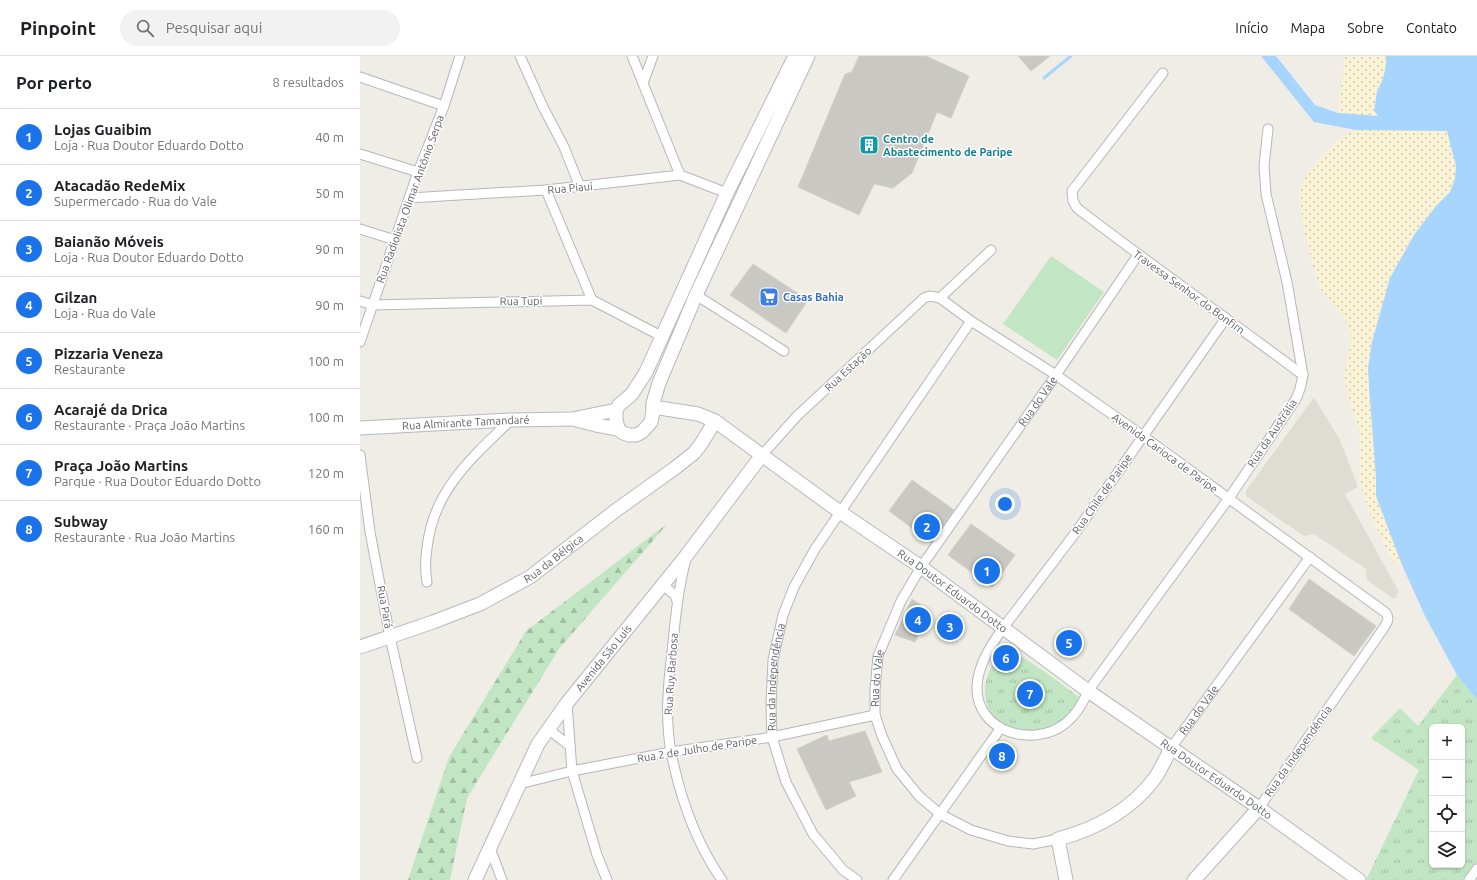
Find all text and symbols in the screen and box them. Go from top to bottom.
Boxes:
search box [120,10,400,46]
text: Pinpoint [20,17,96,39]
icon: search [134,17,156,39]
text: Pesquisar aqui [166,19,262,36]
text: Início [1235,20,1268,36]
text: Mapa [1290,20,1325,36]
text: Sobre [1347,20,1384,36]
text: Contato [1406,20,1457,36]
text: Por perto [16,73,92,92]
text: 8 resultados [273,75,344,89]
street label: Rua Radiolista Olimar Antônio Serpa [374,113,446,285]
text: Lojas Guaibim [54,121,152,138]
text: 1 [25,130,33,144]
text: 40 m [315,130,344,144]
place label: Centro de Abastecimento de Paripe [883,133,1013,158]
building icon: Centro de Abastecimento de Paripe [858,134,880,156]
text: Loja · Rua Doutor Eduardo Dotto [54,138,244,152]
text: Atacadão RedeMix [54,177,185,194]
street label: Rua Piauí [547,180,593,196]
text: 2 [25,186,33,200]
text: 50 m [315,186,344,200]
text: Supermercado · Rua do Vale [54,194,217,208]
text: Baianão Móveis [54,233,164,250]
text: 3 [25,242,33,256]
text: 90 m [315,242,344,256]
street label: Travessa Senhor do Bonfirn [1131,248,1247,336]
text: Loja · Rua Doutor Eduardo Dotto [54,250,244,264]
supermarket icon: Casas Bahia [758,286,780,308]
text: Gilzan [54,289,97,306]
place label: Casas Bahia [783,291,844,303]
street label: Rua Tupi [500,295,542,307]
text: 4 [25,298,33,312]
text: 90 m [315,298,344,312]
text: Loja · Rua do Vale [54,306,156,320]
street label: Rua Estação [822,344,874,394]
text: Pizzaria Veneza [54,345,164,362]
text: 5 [25,354,33,368]
text: 100 m [308,354,344,368]
text: Restaurante [54,362,125,376]
street label: Rua do Vale [1016,374,1059,428]
street label: Rua da Austrália [1245,397,1299,469]
text: Acarajé da Drica [54,401,168,418]
text: 6 [25,410,33,424]
text: 100 m [308,410,344,424]
street label: Avenida Carioca de Paripe [1110,411,1220,495]
street label: Rua Almirante Tamandaré [402,414,530,432]
text: Restaurante · Praça João Martins [54,418,245,432]
street label: Rua Chile de Paripe [1070,452,1134,536]
text: Praça João Martins [54,457,188,474]
text: 7 [25,466,33,480]
text: 120 m [308,466,344,480]
text: Parque · Rua Doutor Eduardo Dotto [54,474,261,488]
your location [995,494,1015,514]
pin: 2 [914,512,940,542]
text: Subway [54,513,108,530]
text: 8 [25,522,33,536]
text: 160 m [308,522,344,536]
text: Restaurante · Rua João Martins [54,530,235,544]
street label: Rua da Bélgica [522,532,585,585]
street label: Rua Doutor Eduardo Dotto [895,547,1010,635]
pin: 1 [974,556,1000,586]
street label: Rua Pará [375,585,395,629]
pin: 4 [905,605,931,635]
pin: 3 [937,612,963,642]
street label: Avenida São Luís [573,622,634,694]
street label: Rua da Independência [765,622,787,731]
pin: 5 [1056,628,1082,658]
street label: Rua Ruy Barbosa [662,633,680,715]
pin: 6 [993,643,1019,673]
street label: Rua do Vale [869,647,886,707]
pin: 7 [1017,679,1043,709]
street label: Rua do Vale [1177,683,1221,737]
street label: Rua da Independência [1262,703,1334,799]
map controls [1429,724,1465,868]
button: + [1429,724,1465,760]
street label: Rua 2 de Julho de Paripe [636,734,758,764]
street label: Rua Doutor Eduardo Dotto [1158,736,1274,821]
pin: 8 [989,741,1015,771]
button: − [1429,760,1465,796]
button: locate [1429,796,1465,832]
button: layers [1429,832,1465,868]

